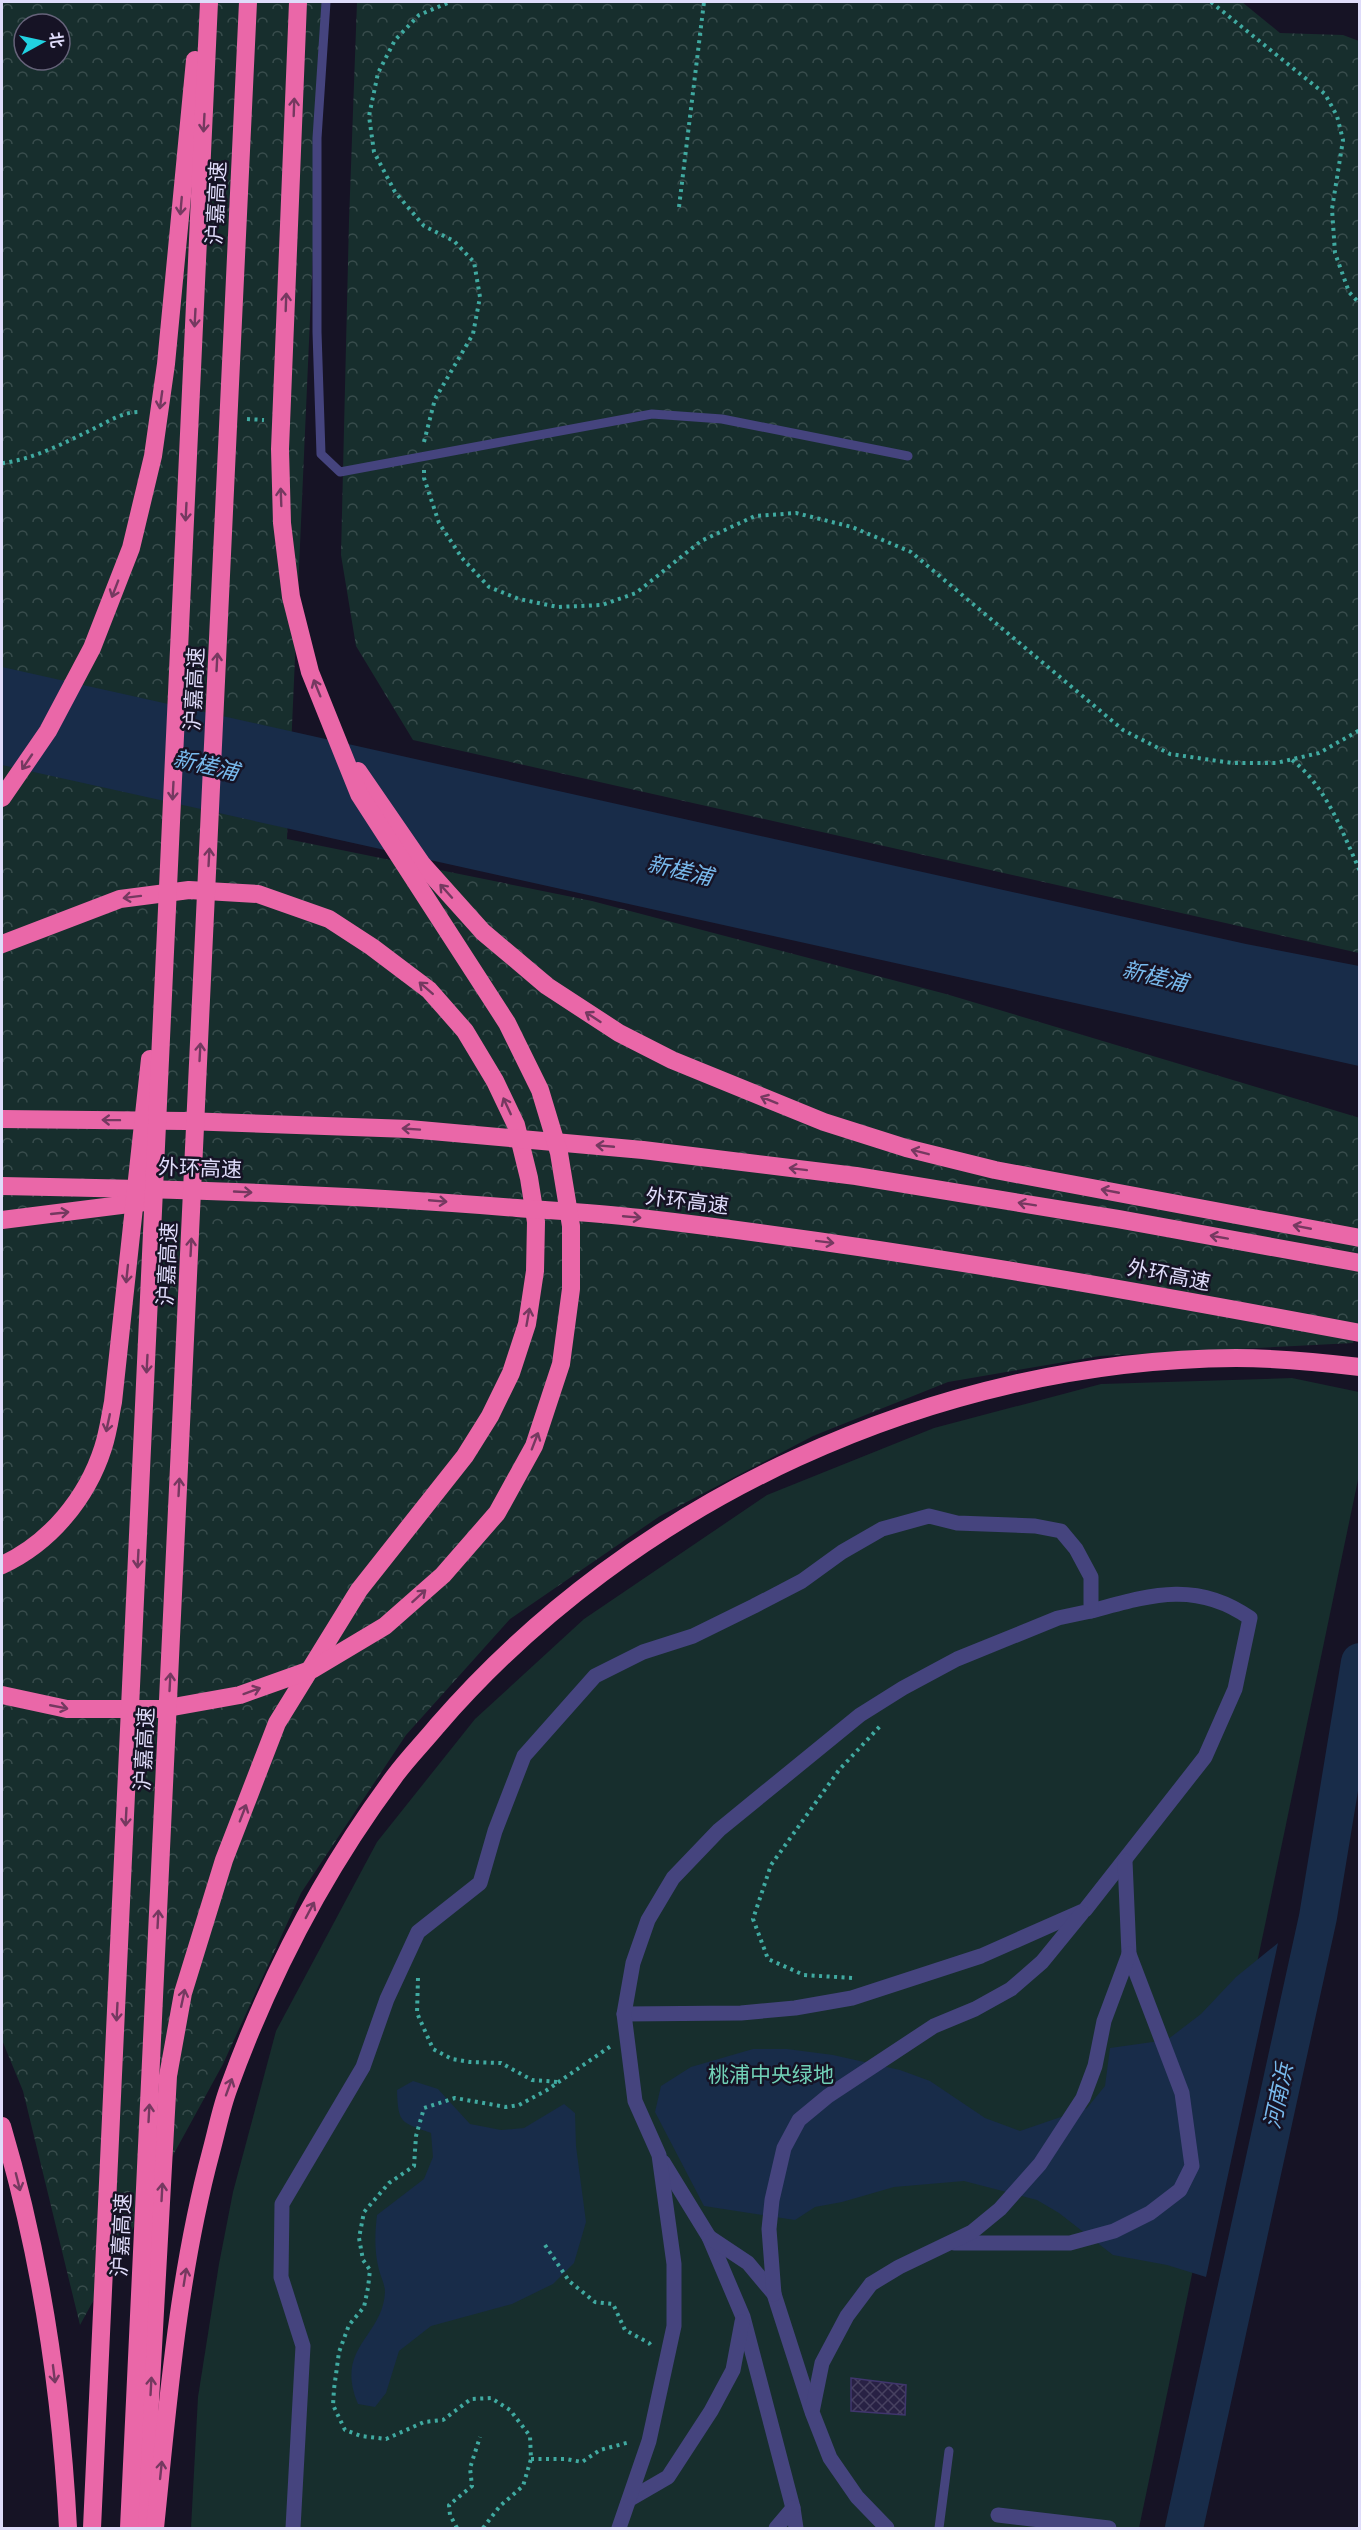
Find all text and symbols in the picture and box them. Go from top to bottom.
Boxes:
north arrow [12,12,72,72]
text: 北 [46,31,68,49]
one-way arrow [288,98,299,118]
one-way arrow [198,112,209,132]
street label: 沪嘉高速 [200,160,232,246]
one-way arrow [175,196,186,216]
one-way arrow [280,293,291,313]
one-way arrow [189,307,200,327]
one-way arrow [155,390,166,409]
one-way arrow [276,488,287,508]
one-way arrow [180,502,192,522]
one-way arrow [109,579,120,598]
street label: 沪嘉高速 [178,646,210,732]
one-way arrow [212,653,223,673]
one-way arrow [311,679,322,698]
water label: 新槎浦 [171,744,244,787]
one-way arrow [20,753,32,770]
one-way arrow [168,781,179,801]
one-way arrow [203,848,214,868]
water label: 新槎浦 [645,849,718,892]
one-way arrow [439,884,453,899]
one-way arrow [122,892,142,903]
water label: 新槎浦 [1120,955,1193,998]
one-way arrow [418,982,434,996]
one-way arrow [585,1010,602,1023]
one-way arrow [194,1042,205,1062]
one-way arrow [761,1094,779,1105]
one-way arrow [500,1097,512,1115]
one-way arrow [101,1114,121,1126]
one-way arrow [401,1124,421,1135]
one-way arrow [595,1140,615,1151]
one-way arrow [910,1145,929,1157]
street label: 外环高速 [158,1153,242,1183]
one-way arrow [789,1163,809,1174]
street label: 外环高速 [644,1182,730,1220]
one-way arrow [1101,1185,1121,1196]
one-way arrow [232,1186,252,1197]
one-way arrow [427,1196,447,1207]
one-way arrow [1018,1198,1038,1209]
one-way arrow [49,1207,69,1218]
one-way arrow [621,1212,641,1223]
street label: 沪嘉高速 [151,1221,183,1307]
one-way arrow [1293,1221,1312,1232]
one-way arrow [1210,1232,1230,1243]
one-way arrow [815,1236,835,1247]
one-way arrow [185,1237,196,1257]
street label: 外环高速 [1125,1254,1213,1296]
one-way arrow [121,1263,132,1283]
one-way arrow [523,1308,534,1327]
one-way arrow [142,1354,153,1374]
one-way arrow [102,1413,113,1433]
one-way arrow [531,1432,542,1451]
one-way arrow [174,1478,185,1498]
one-way arrow [133,1549,144,1569]
one-way arrow [412,1589,427,1603]
one-way arrow [164,1672,175,1692]
one-way arrow [242,1684,260,1695]
one-way arrow [48,1702,68,1713]
street label: 沪嘉高速 [128,1706,160,1792]
one-way arrow [238,1804,249,1822]
one-way arrow [120,1806,131,1826]
one-way arrow [304,1902,316,1919]
one-way arrow [153,1909,164,1929]
one-way arrow [178,1989,189,2008]
one-way arrow [111,2001,122,2021]
water label: 河南浜 [1257,2059,1299,2131]
park label: 桃浦中央绿地 [708,2061,834,2088]
one-way arrow [224,2078,235,2097]
one-way arrow [143,2104,154,2124]
one-way arrow [12,2172,24,2191]
one-way arrow [156,2182,167,2202]
street label: 沪嘉高速 [105,2192,137,2278]
one-way arrow [179,2267,190,2287]
one-way arrow [49,2363,60,2383]
one-way arrow [145,2377,156,2397]
one-way arrow [156,2461,167,2481]

